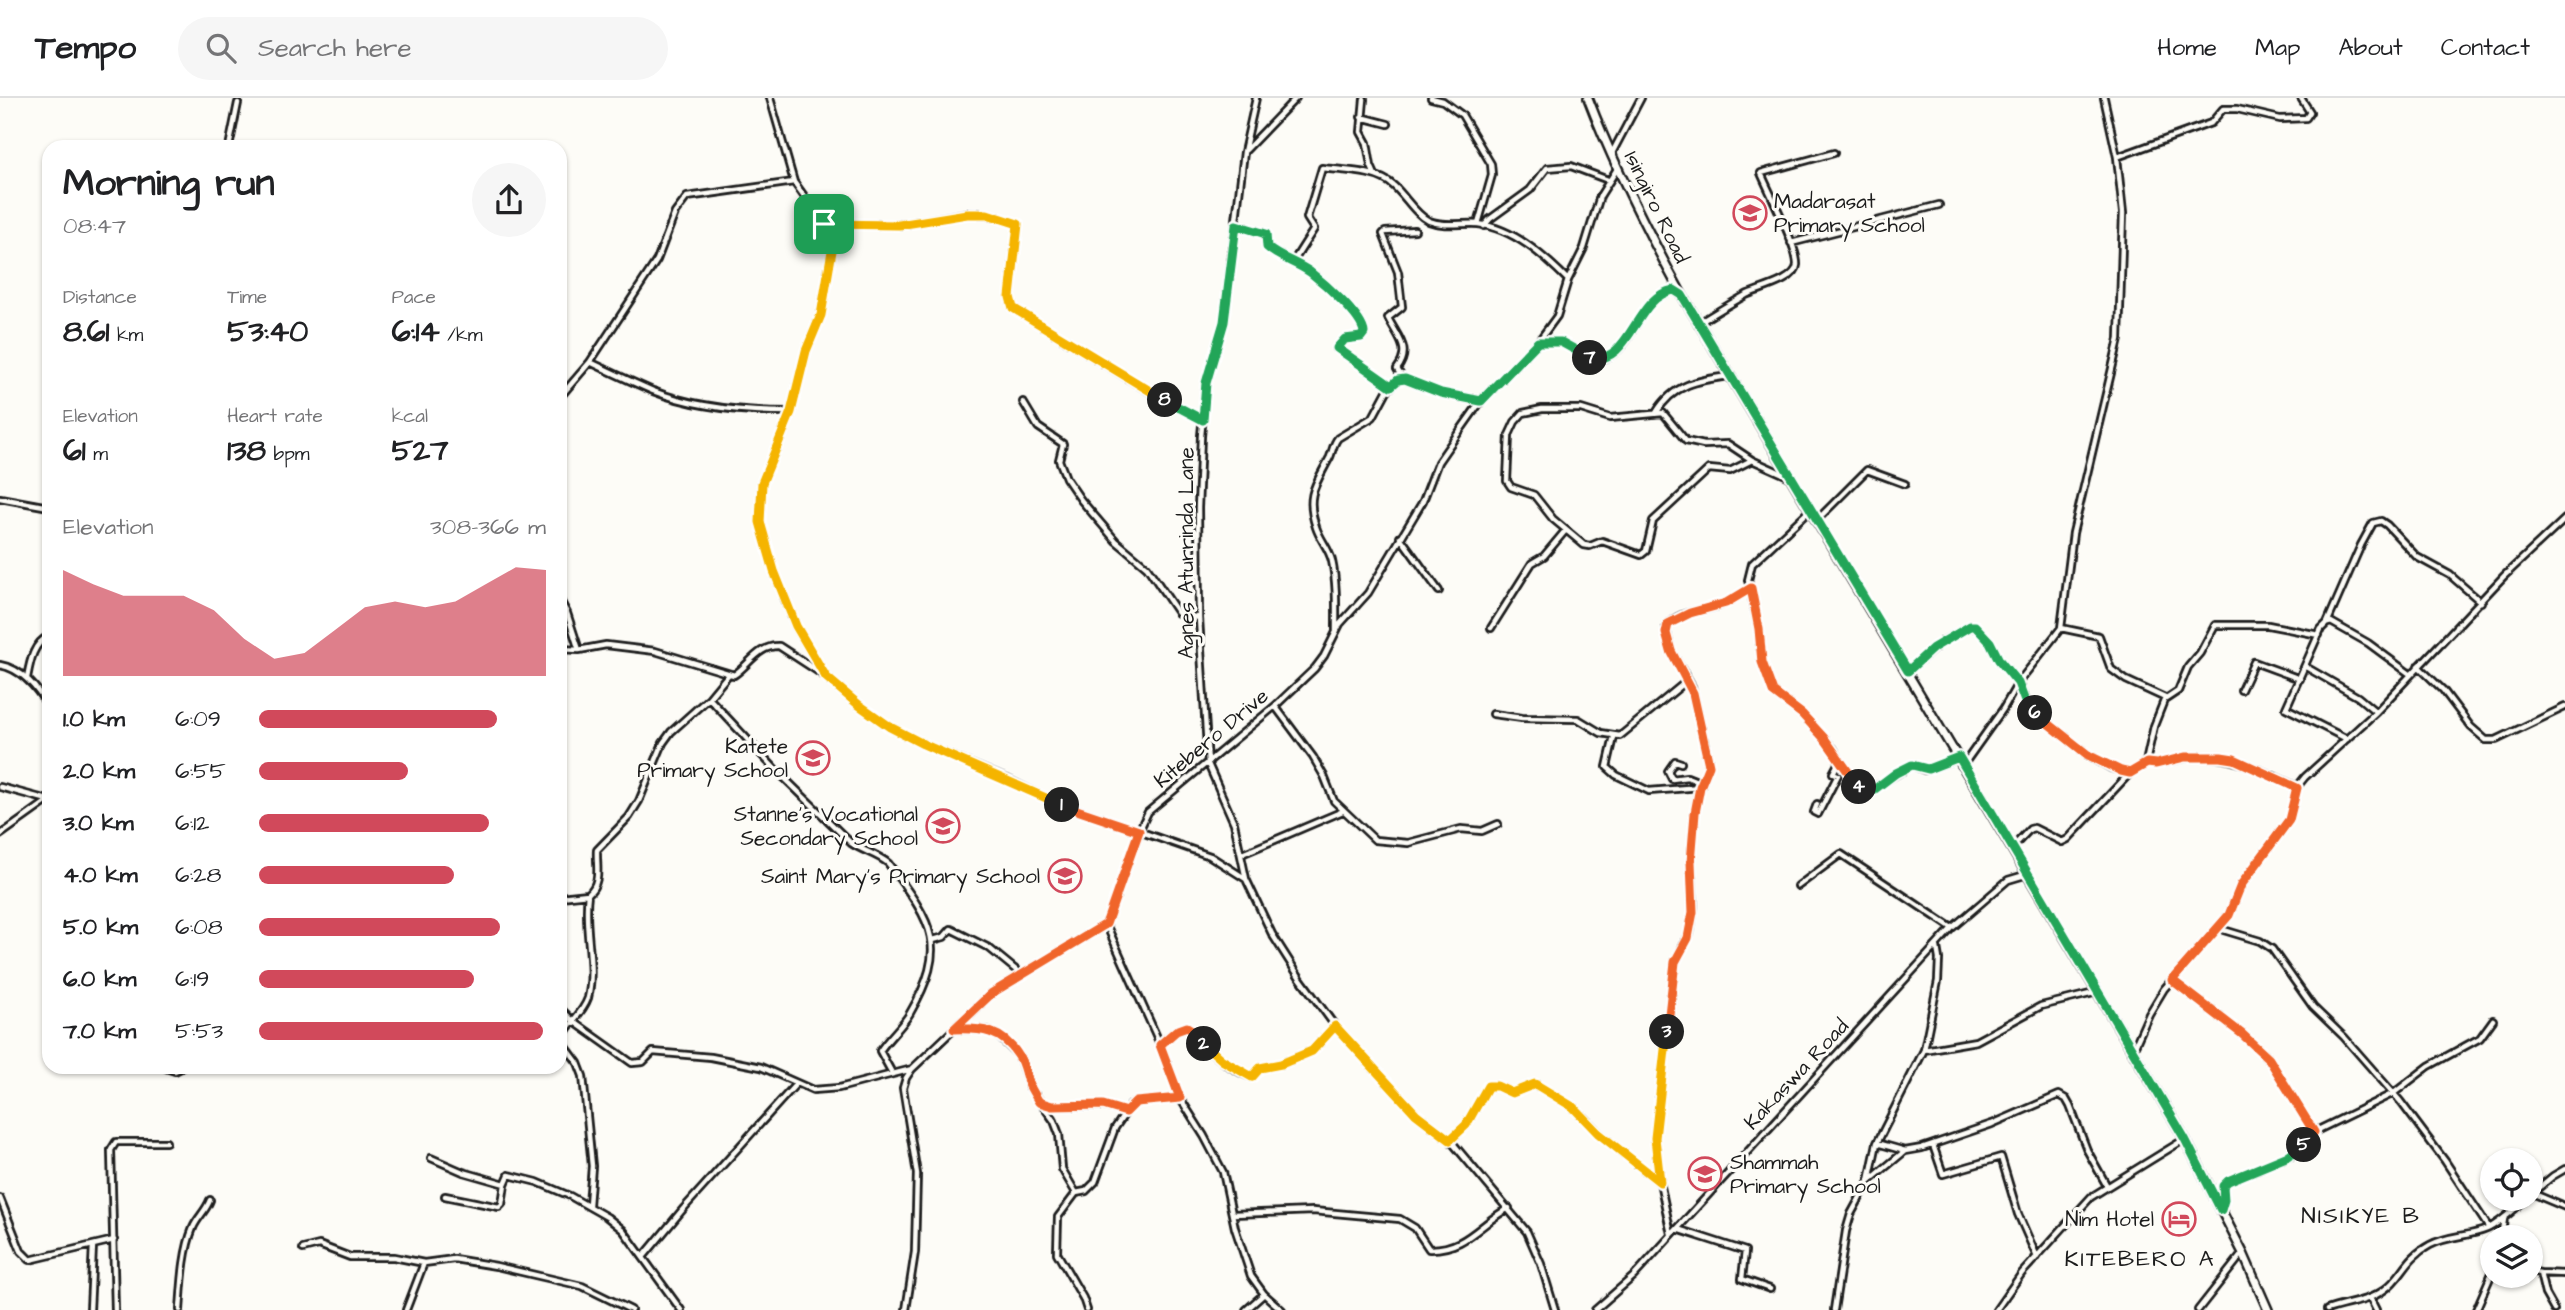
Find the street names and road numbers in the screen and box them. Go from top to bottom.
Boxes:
street label: Isingiro Road [1615,146,1696,269]
street label: Agnes Aturrinda Lane [1172,447,1203,659]
street label: Kitebero Drive [1148,682,1275,795]
street label: Kakaswa Road [1737,1012,1855,1136]

